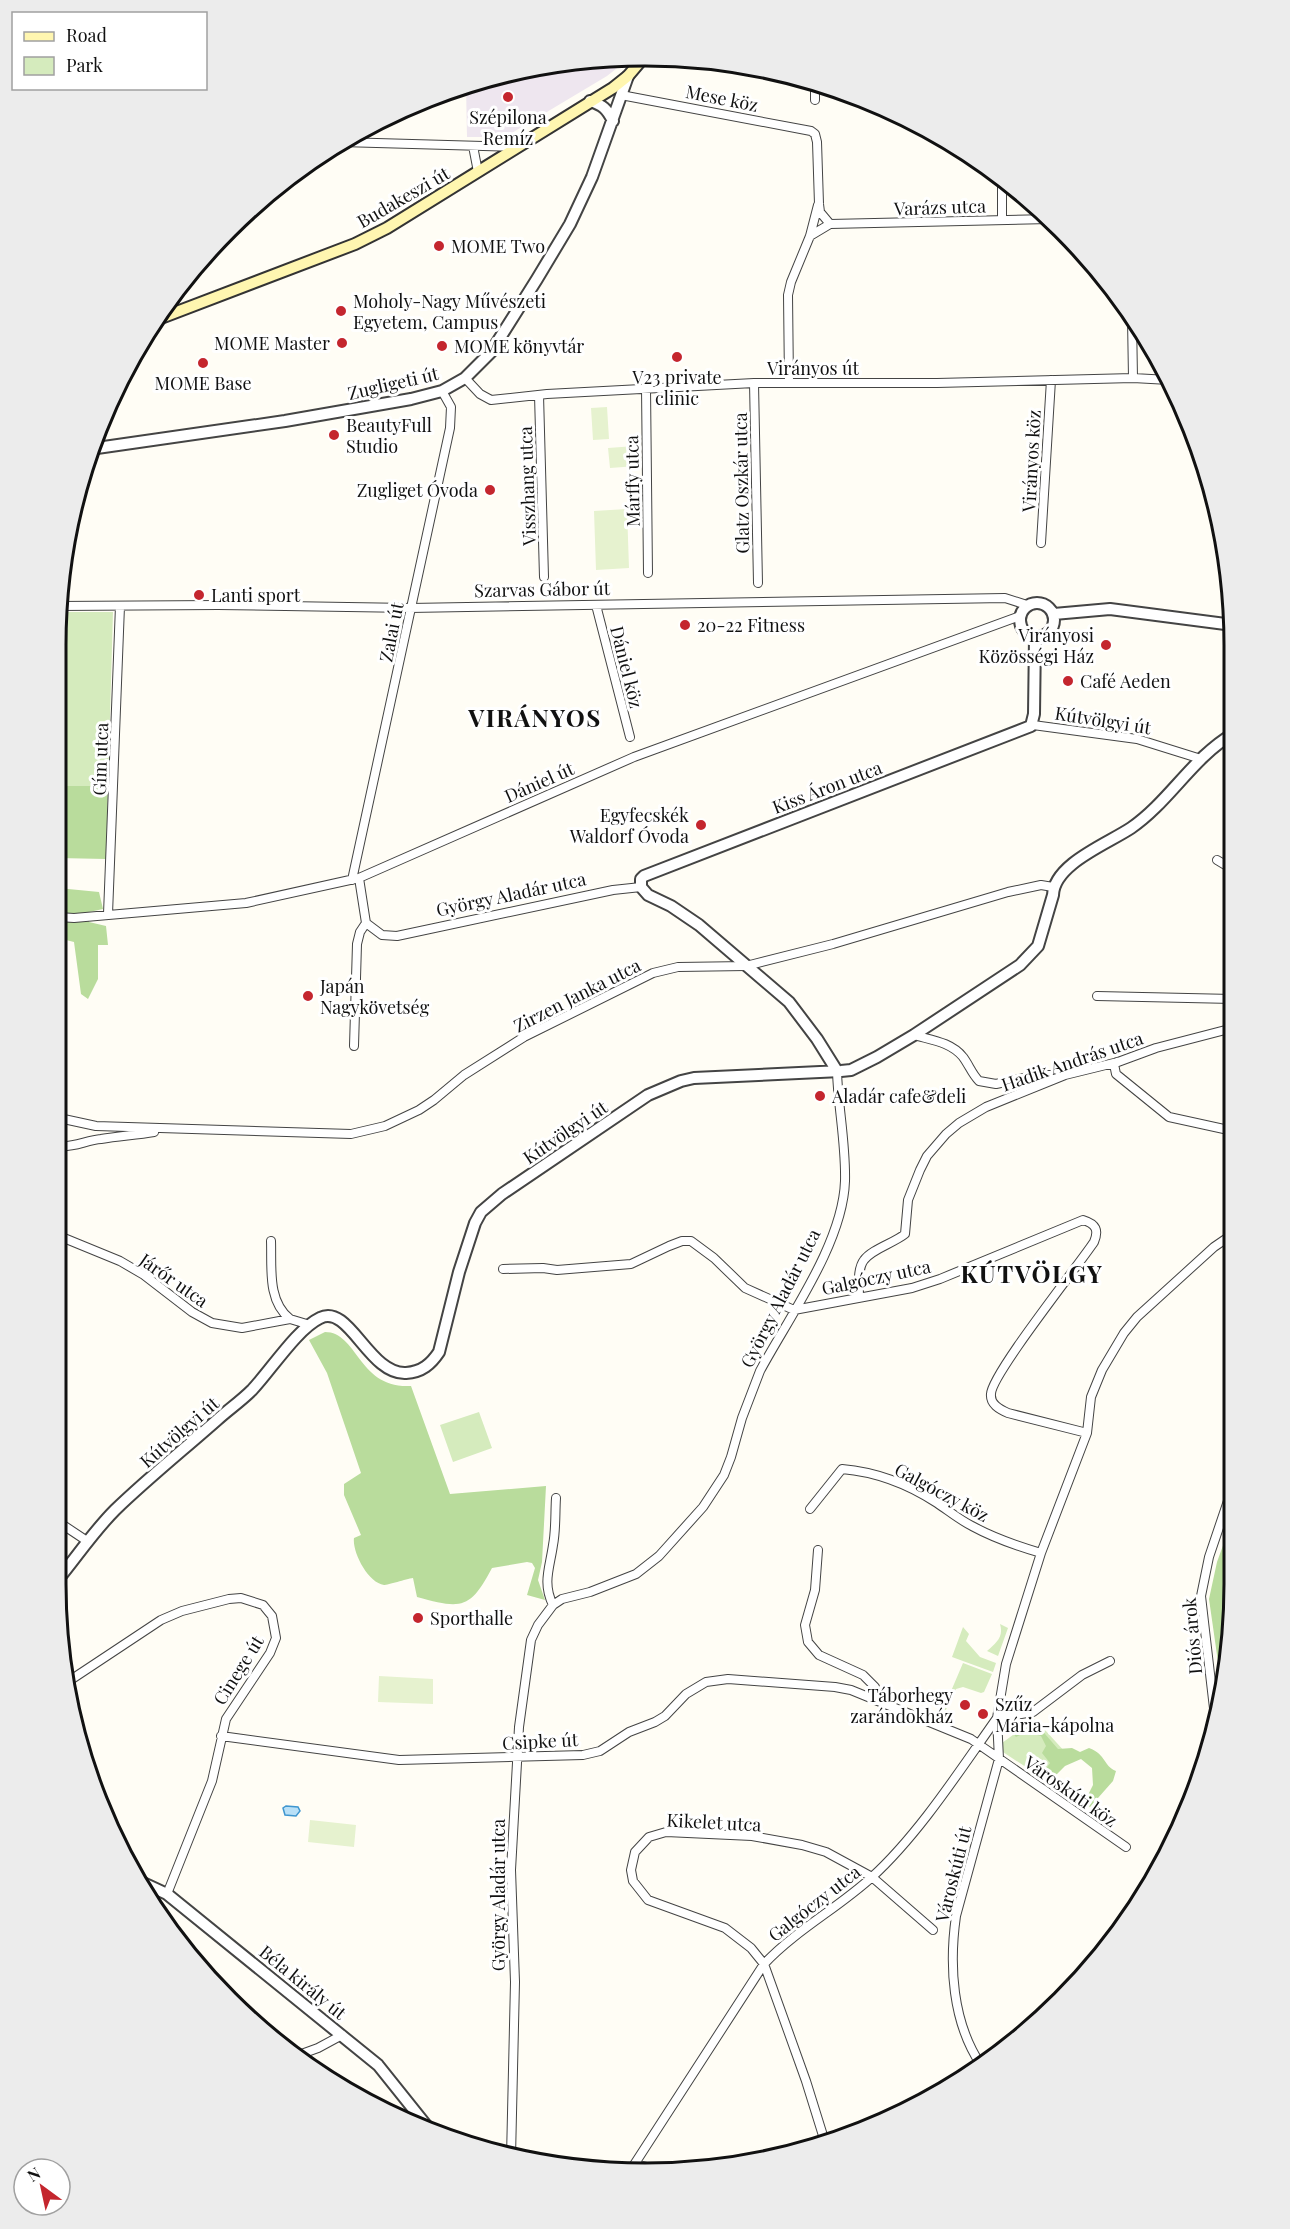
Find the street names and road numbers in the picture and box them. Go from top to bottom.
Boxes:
street label: Mese köz [684,79,760,117]
street label: Budakeszi út [352,161,454,233]
street label: Varázs utca [893,193,986,221]
street label: Virányos út [766,356,860,380]
street label: Zugligeti út [345,361,441,405]
street label: Virányos köz [1016,409,1046,514]
street label: Glatz Oszkár utca [728,412,754,554]
street label: Visszhang utca [513,426,541,547]
street label: Márffy utca [619,435,645,527]
street label: Szarvas Gábor út [474,576,611,602]
street label: Zalai út [373,599,409,664]
street label: Dániel köz [605,623,649,711]
street label: Kútvölgyi út [1053,701,1153,740]
street label: Gím utca [87,722,113,796]
street label: Kiss Áron utca [769,755,885,819]
street label: Dániel út [501,756,578,808]
street label: György Aladár utca [434,866,588,922]
street label: Zirzen Janka utca [509,953,645,1037]
street label: Hadik András utca [998,1025,1146,1096]
street label: Kútvölgyi út [518,1095,612,1169]
street label: György Aladár utca [735,1225,825,1371]
street label: Járőr utca [134,1247,213,1312]
street label: Galgóczy utca [819,1254,933,1300]
street label: Kútvölgyi út [135,1391,224,1473]
street label: Galgóczy köz [891,1457,993,1527]
street label: Diós árok [1177,1597,1207,1675]
street label: Cinege út [207,1630,269,1709]
street label: Csipke út [501,1727,579,1755]
street label: Városkúti köz [1019,1749,1122,1832]
street label: Kikelet utca [666,1808,762,1836]
street label: György Aladár utca [486,1819,510,1971]
street label: Városkúti út [929,1823,977,1925]
street label: Galgóczy utca [763,1859,865,1947]
street label: Béla király út [255,1940,352,2025]

